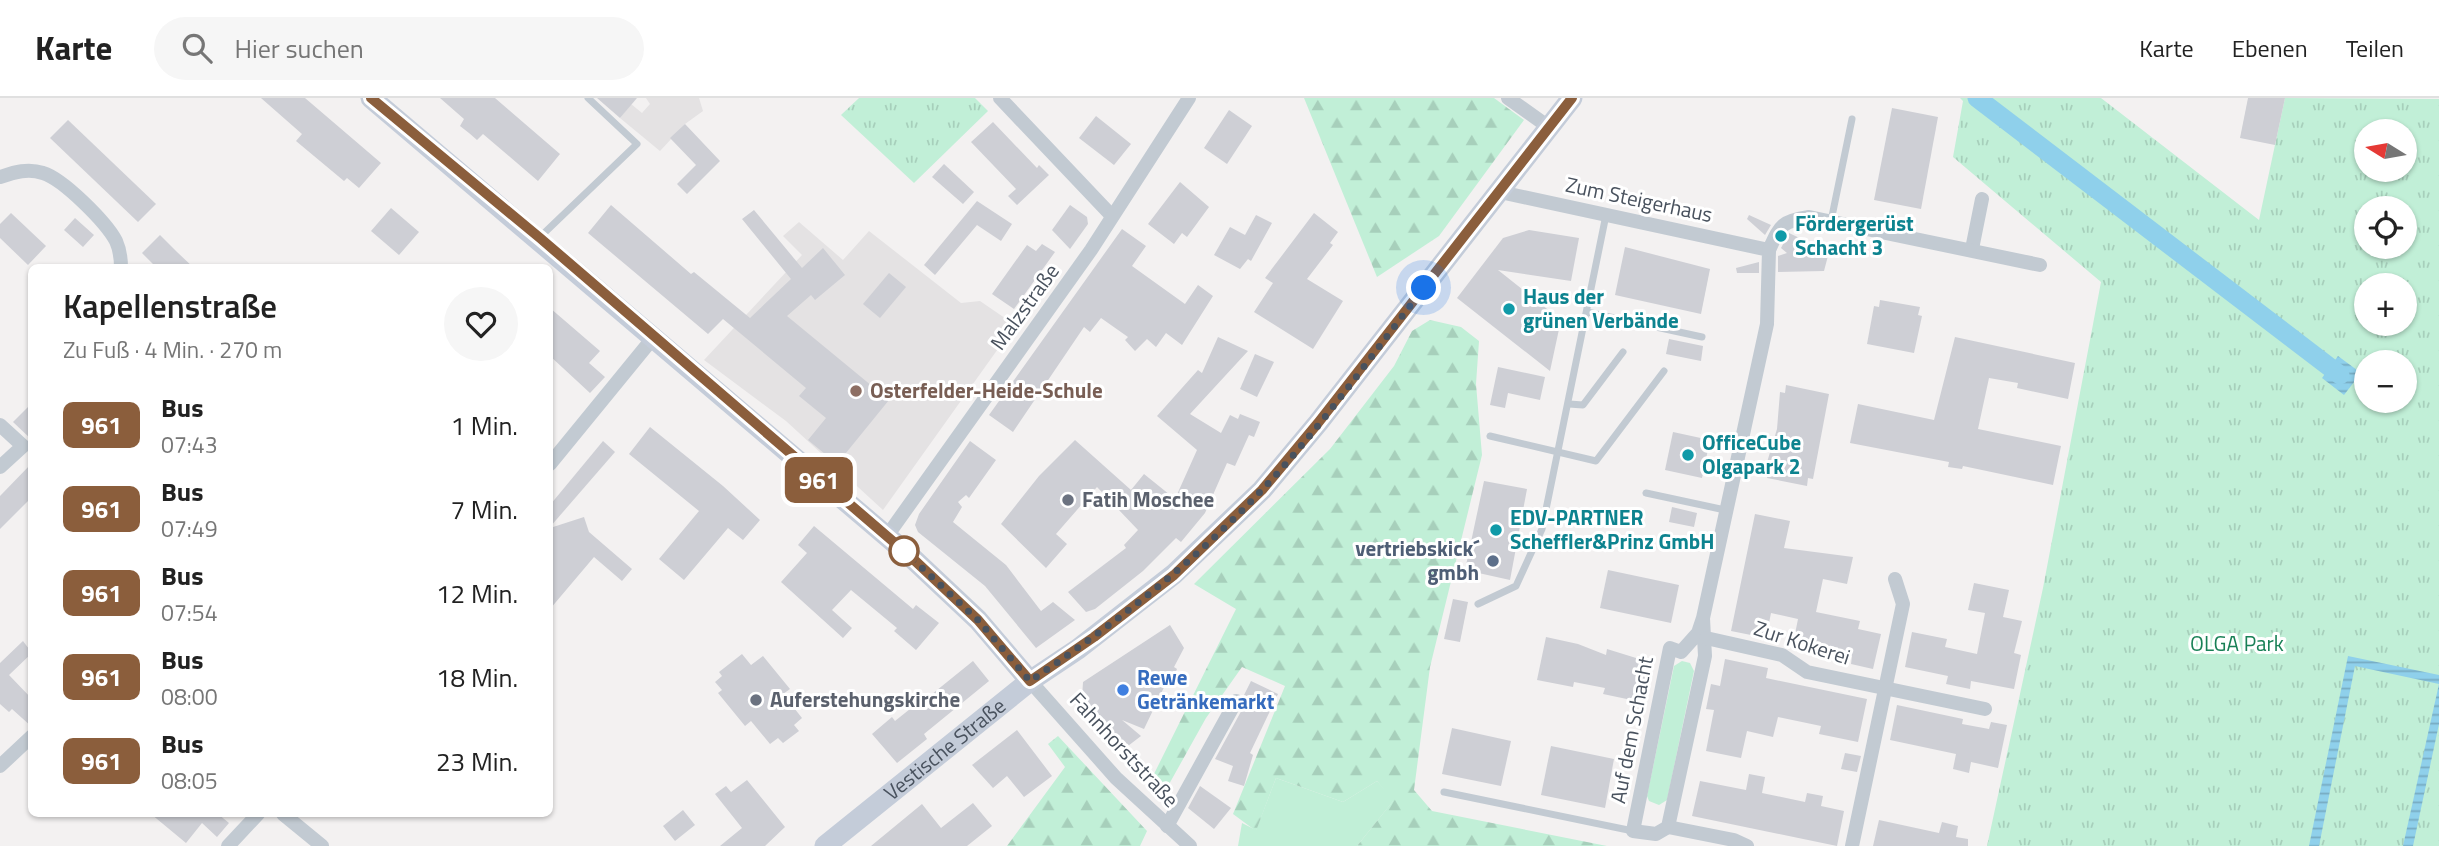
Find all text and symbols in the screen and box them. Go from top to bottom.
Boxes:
search box [154,17,644,80]
text: Karte [35,23,112,73]
icon: search [178,29,216,67]
text: Hier suchen [234,29,364,68]
text: Karte [2139,30,2194,66]
text: Ebenen [2232,30,2308,66]
text: Teilen [2346,30,2404,66]
north arrow [2354,119,2417,182]
map controls [2354,119,2417,413]
street label: Zum Steigerhaus [1563,168,1716,230]
button: locate [2354,196,2417,259]
place label: Fördergerüst Schacht 3 [1795,207,1914,263]
marker: Fördergerüst Schacht 3 [1773,228,1789,244]
street label: Malzstraße [982,256,1067,356]
your location [1406,270,1441,305]
button: + [2354,273,2417,336]
place label: Haus der grünen Verbände [1523,280,1679,336]
text: Kapellenstraße [63,281,277,331]
button: heart [444,287,518,361]
marker: Haus der grünen Verbände [1501,301,1517,317]
text: Zu Fuß · 4 Min. · 270 m [63,332,282,367]
button: − [2354,350,2417,413]
place label: Osterfelder-Heide-Schule [870,374,1103,406]
marker: Osterfelder-Heide-Schule [848,383,864,399]
text: Bus [161,388,203,427]
text: 1 Min. [451,406,518,445]
text: 961 [81,407,122,443]
place label: OfficeCube Olgapark 2 [1702,426,1801,482]
text: 07:43 [161,427,218,462]
marker: OfficeCube Olgapark 2 [1680,447,1696,463]
line badge: 961 [779,457,859,503]
text: 961 [799,462,839,498]
text: Bus [161,472,203,511]
place label: Fatih Moschee [1082,483,1214,515]
text: 7 Min. [451,490,518,529]
text: 961 [81,491,122,527]
marker: Fatih Moschee [1060,492,1076,508]
place label: EDV-PARTNER Scheffler&Prinz GmbH [1510,501,1714,557]
text: 07:49 [161,511,218,546]
marker: EDV-PARTNER Scheffler&Prinz GmbH [1488,522,1504,538]
place label: vertriebskick´ gmbh [1355,532,1480,588]
unlabelled marker [889,536,919,566]
marker: vertriebskick´ gmbh [1485,553,1501,569]
text: Bus [161,556,203,595]
text: 12 Min. [436,574,518,613]
text: 961 [81,575,122,611]
text: 07:54 [161,595,218,630]
street label: Zur Kokerei [1750,611,1855,673]
park label: OLGA Park [2190,627,2284,659]
text: Bus [161,640,203,679]
street label: Auf dem Schacht [1601,653,1661,806]
text: 18 Min. [436,658,518,697]
text: 961 [81,659,122,695]
place label: Rewe Getränkemarkt [1137,661,1275,717]
text: 08:00 [161,679,218,714]
marker: Rewe Getränkemarkt [1115,682,1131,698]
place label: Auferstehungskirche [770,683,960,715]
street label: Fahnhorststraße [1063,684,1187,814]
street label: Vestische Straße [876,690,1012,808]
marker: Auferstehungskirche [748,692,764,708]
text: Bus [161,724,203,763]
text: 23 Min. [436,742,518,781]
text: 961 [81,743,122,779]
text: 08:05 [161,763,218,798]

